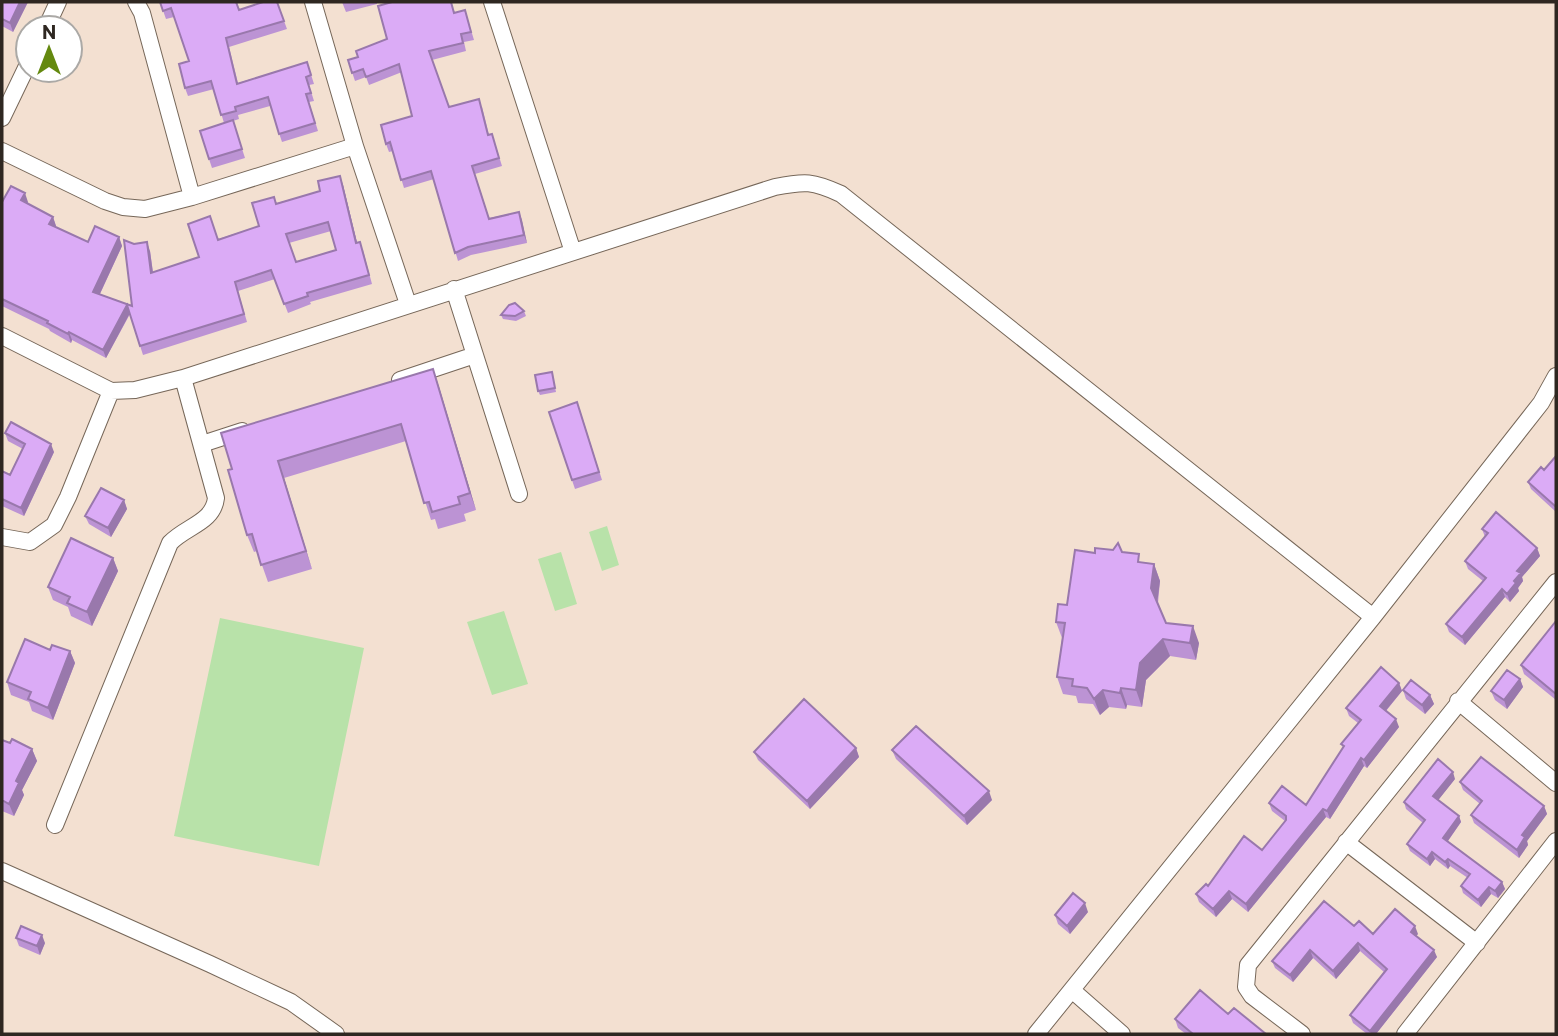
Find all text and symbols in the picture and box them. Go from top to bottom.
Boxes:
north arrow [14,14,84,84]
text: N [42,20,56,43]

